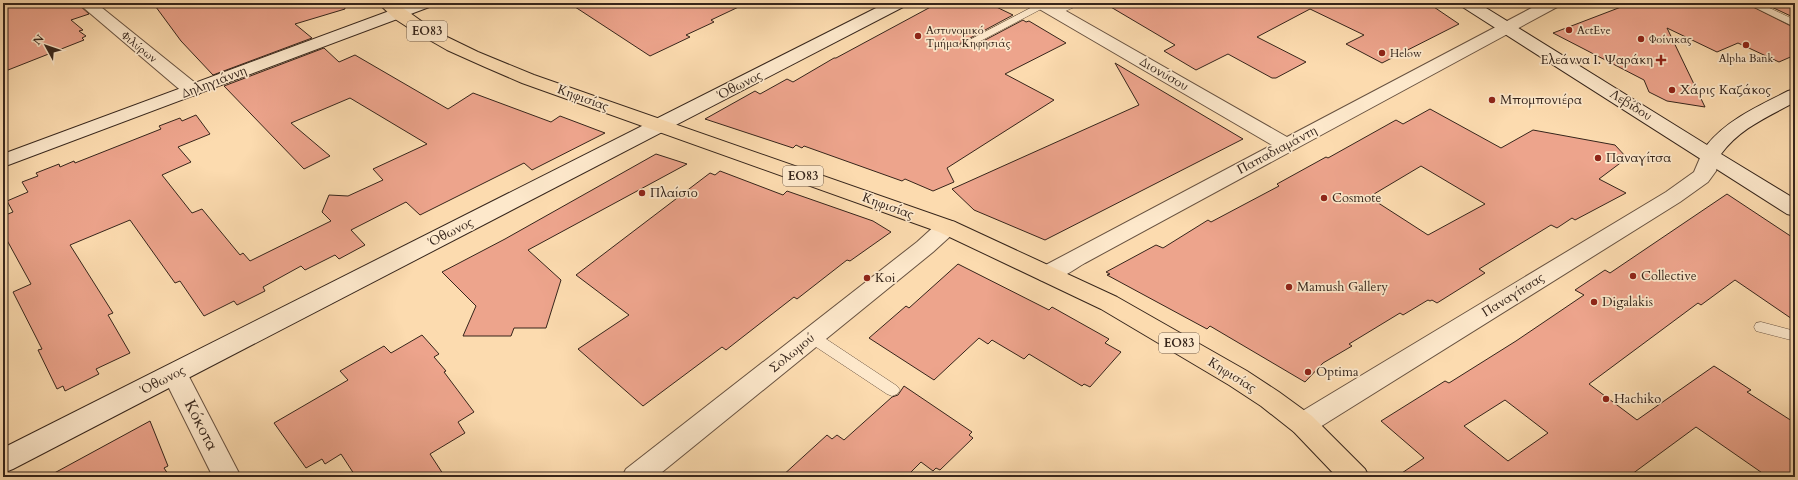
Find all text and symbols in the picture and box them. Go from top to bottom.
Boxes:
road number: ΕΟ83 [407,21,447,41]
place label: Αστυνομικό Τμήμα Κηφησιάς [926,23,1011,51]
place label: ActEve [1577,23,1611,38]
marker: ActEve [1564,25,1574,35]
north arrow [26,26,66,66]
street label: Φιλύρων [118,28,161,66]
text: N [30,31,48,48]
marker: Αστυνομικό Τμήμα Κηφησιάς [913,31,923,41]
place label: Φοίνικας [1649,32,1692,47]
marker: Φοίνικας [1636,34,1646,44]
marker: Alpha Bank [1741,40,1751,50]
place label: Helow [1390,46,1422,61]
marker: Helow [1377,48,1387,58]
place label: Ελεάννα Ι. Ψαράκη [1541,51,1653,69]
place label: Alpha Bank [1719,51,1773,66]
street label: Διονύσου [1136,53,1192,95]
marker: Ελεάννα Ι. Ψαράκη [1656,55,1666,65]
street label: Δηληγιάννη [179,61,249,103]
street label: Όθωνος [714,66,766,104]
street label: Κηφισίας [555,80,612,116]
place label: Χάρις Καζάκος [1680,81,1771,99]
street label: Λεβίδου [1606,85,1656,125]
marker: Χάρις Καζάκος [1667,85,1677,95]
place label: Μπομπονιέρα [1500,91,1582,109]
marker: Μπομπονιέρα [1487,95,1497,105]
street label: Παπαδιαμάντη [1234,121,1320,179]
place label: Παναγίτσα [1606,149,1671,167]
marker: Παναγίτσα [1593,153,1603,163]
road number: ΕΟ83 [783,166,823,186]
place label: Πλαίσιο [650,184,698,202]
marker: Πλαίσιο [637,188,647,198]
street label: Κηφισίας [860,188,917,224]
place label: Cosmote [1332,189,1381,207]
marker: Cosmote [1319,193,1329,203]
street label: Όθωνος [425,213,477,251]
place label: Collective [1641,267,1697,285]
street label: Παναγίτσας [1478,268,1548,321]
place label: Koi [875,269,896,287]
marker: Collective [1628,271,1638,281]
marker: Koi [862,273,872,283]
place label: Mamush Gallery [1297,278,1388,296]
marker: Mamush Gallery [1284,282,1294,292]
place label: Digalakis [1602,293,1653,311]
marker: Digalakis [1589,297,1599,307]
street label: Σολωμού [766,329,819,377]
road number: ΕΟ83 [1159,333,1199,353]
street label: Κηφισίας [1205,353,1260,397]
street label: Όθωνος [137,361,189,399]
place label: Optima [1316,363,1359,381]
marker: Optima [1303,367,1313,377]
place label: Hachiko [1614,390,1661,408]
marker: Hachiko [1601,394,1611,404]
street label: Κόκοτα [179,396,223,454]

